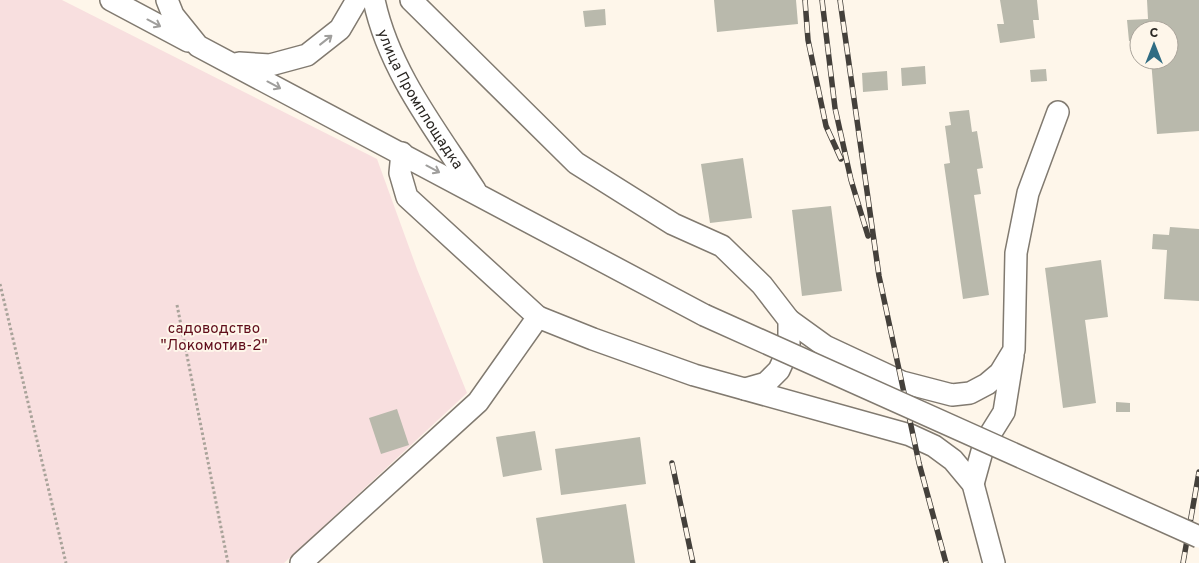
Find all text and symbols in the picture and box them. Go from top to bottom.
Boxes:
one-way arrow [146,19,161,28]
north arrow [1129,20,1179,70]
text: С [1150,25,1159,42]
street label: улица Промплощадка [372,27,467,173]
one-way arrow [319,35,332,46]
one-way arrow [266,81,281,90]
one-way arrow [425,165,440,174]
park label: садоводство "Локомотив-2" [160,320,268,356]

